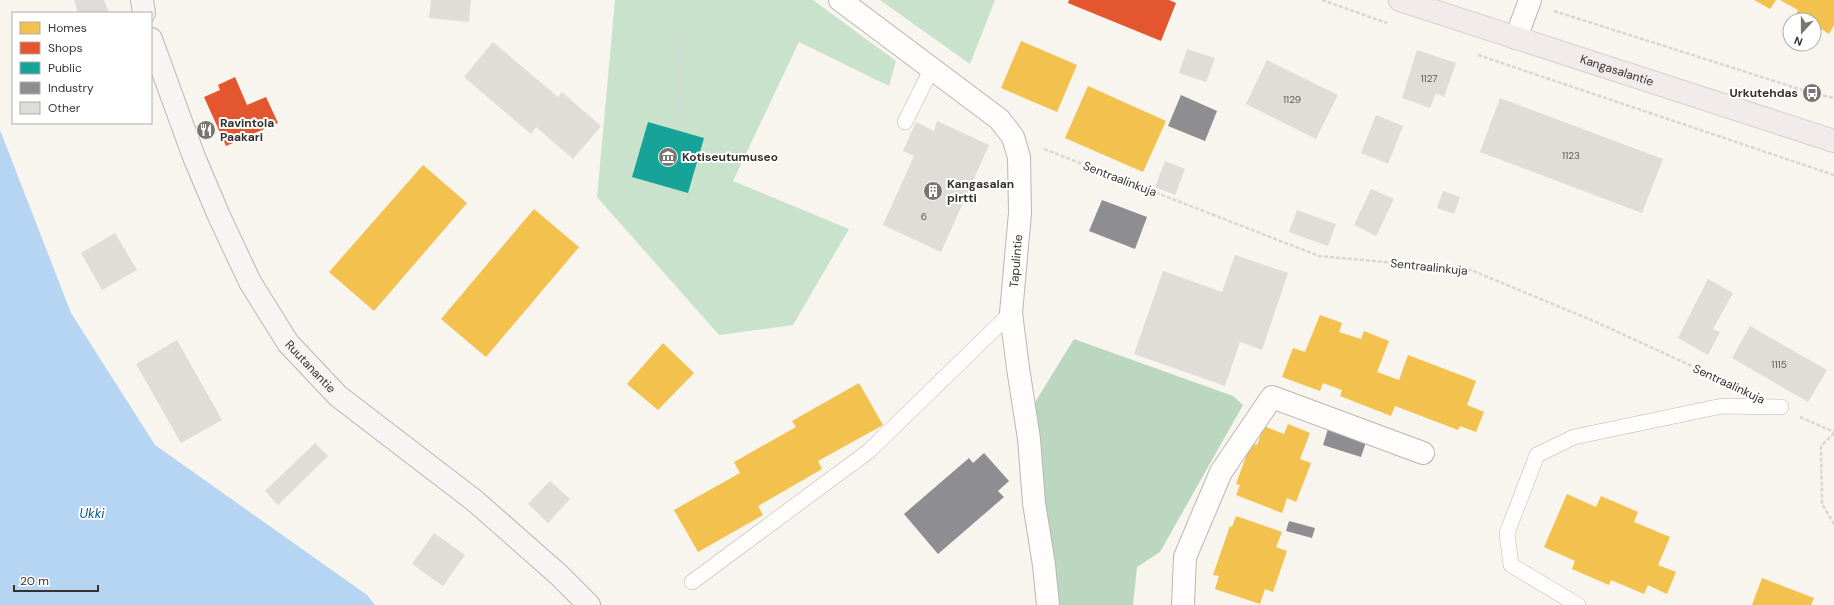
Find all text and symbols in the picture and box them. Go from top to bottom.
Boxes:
legend [12,12,152,124]
north arrow [1782,12,1822,52]
text: Homes [48,20,87,36]
text: N [1792,33,1805,49]
text: Shops [48,40,83,56]
street label: Kangasalantie [1578,51,1656,90]
text: Public [48,60,82,76]
house number: 1127 [1420,72,1438,85]
text: Industry [48,80,94,96]
bus stop icon: Urkutehdas [1801,82,1823,104]
place label: Urkutehdas [1730,85,1798,101]
house number: 1129 [1283,93,1301,106]
text: Other [48,100,81,116]
place label: Ravintola Paakari [220,115,274,145]
restaurant icon: Ravintola Paakari [195,119,217,141]
museum icon: Kotiseutumuseo [657,146,679,168]
place label: Kotiseutumuseo [682,149,778,165]
house number: 1123 [1562,149,1580,162]
street label: Sentraalinkuja [1081,158,1159,200]
place label: Kangasalan pirtti [947,176,1014,206]
building icon: Kangasalan pirtti [922,180,944,202]
house number: 6 [921,210,927,223]
street label: Tapulintie [1006,233,1026,288]
street label: Sentraalinkuja [1390,255,1468,279]
street label: Ruutanantie [282,337,339,397]
house number: 1115 [1771,358,1787,371]
street label: Sentraalinkuja [1690,360,1768,408]
water label: Ukki [80,505,105,522]
scale bar [14,567,98,593]
text: 20 m [20,573,49,589]

